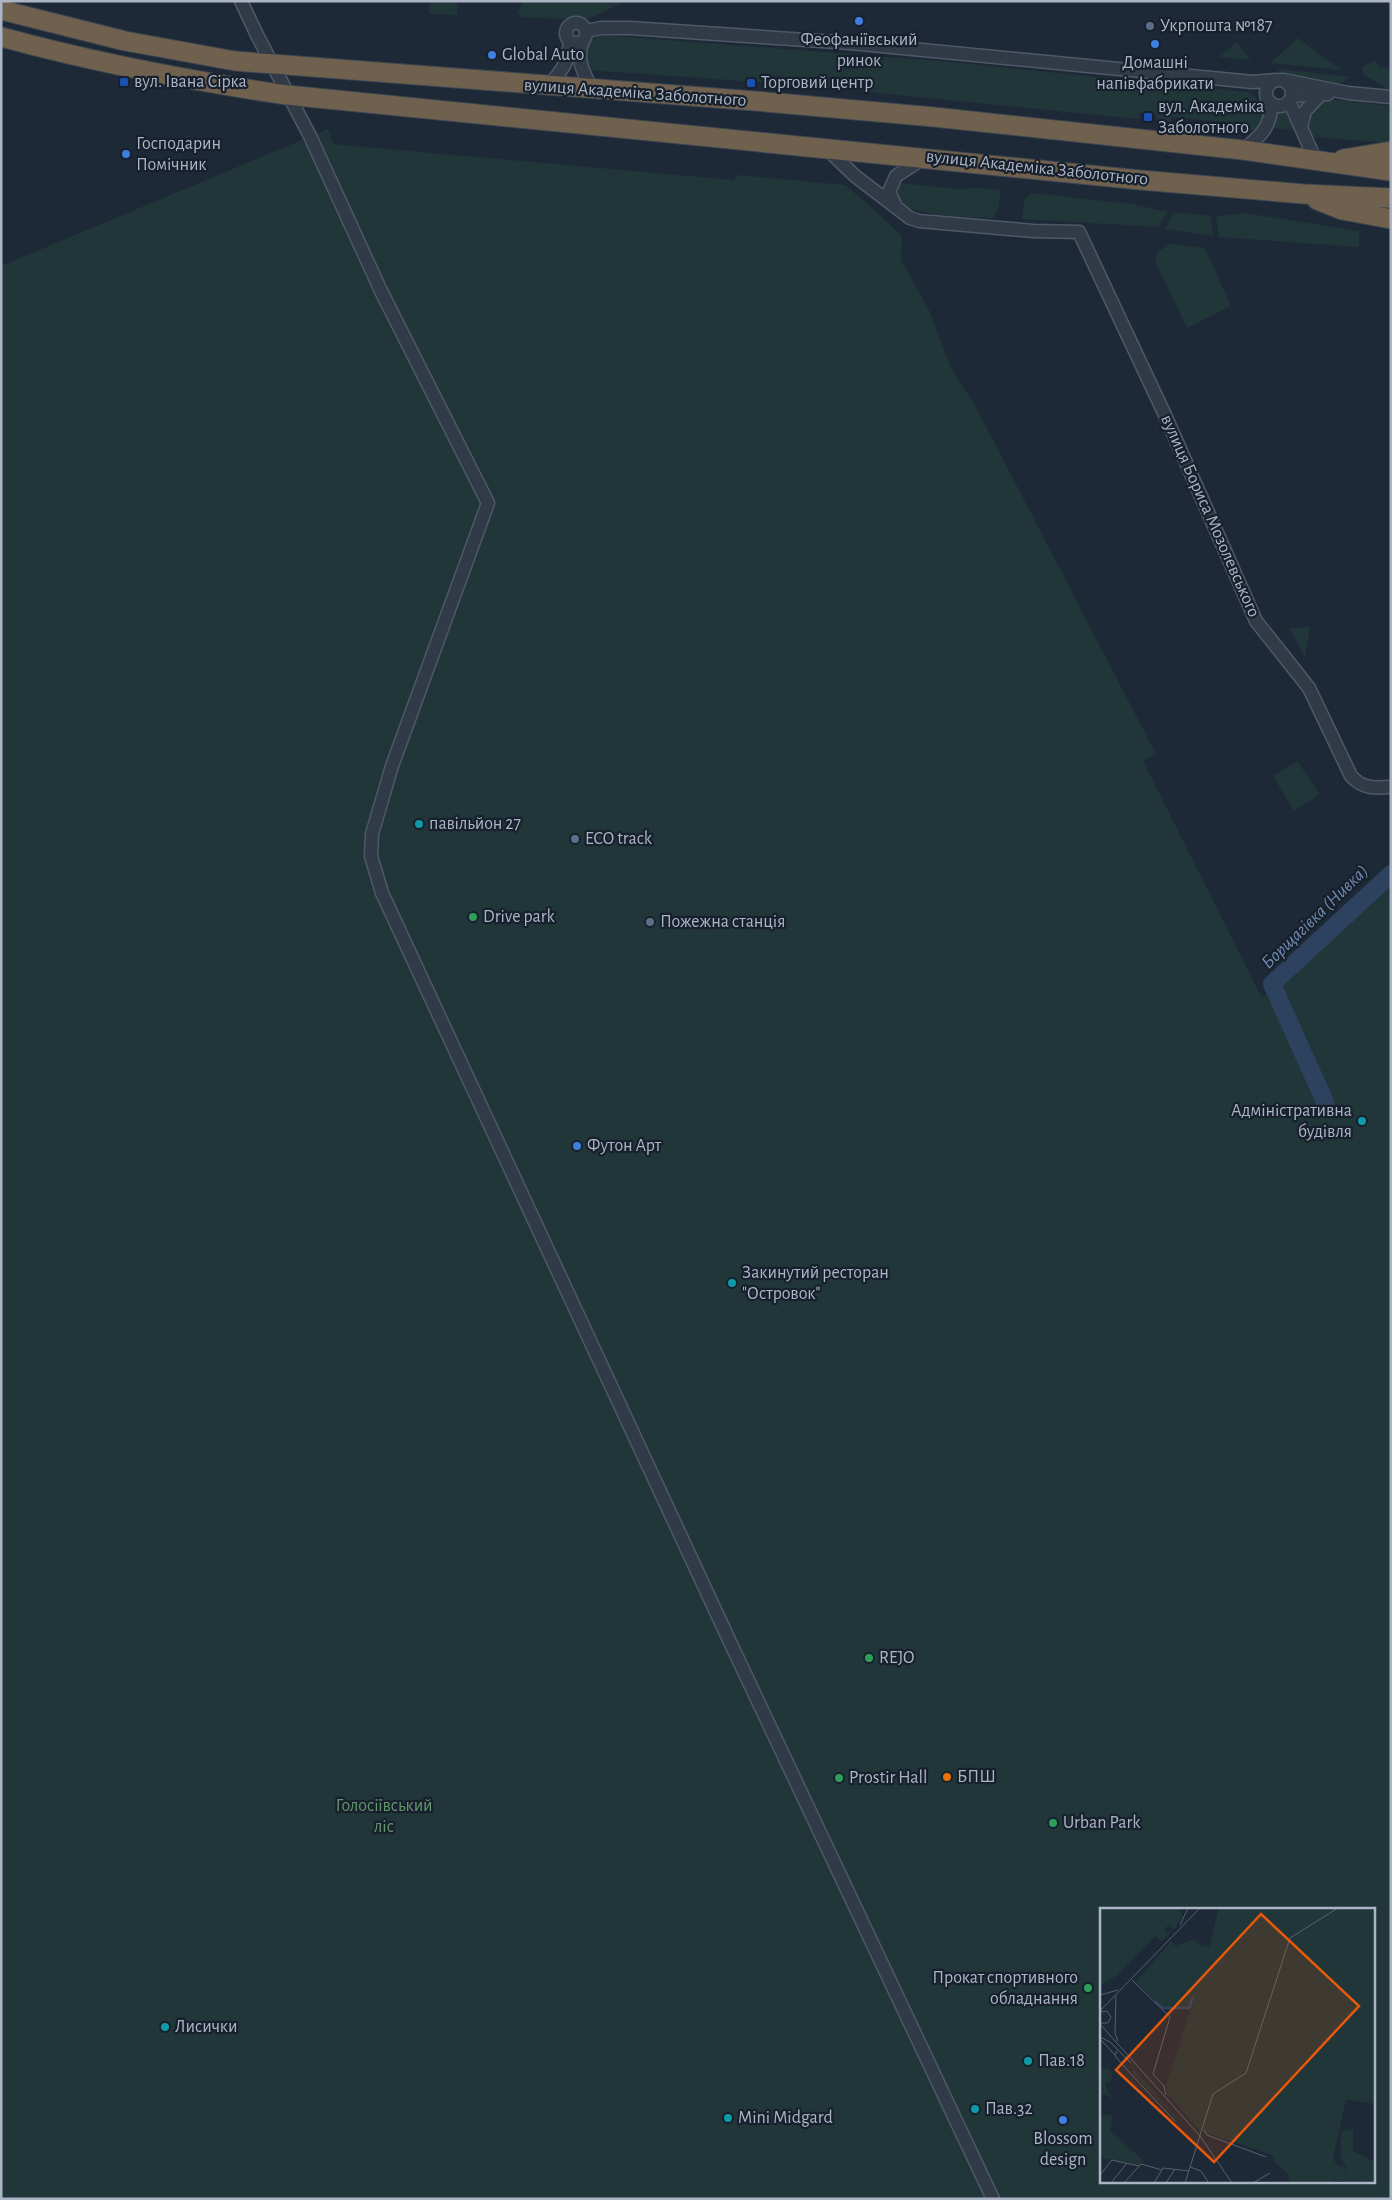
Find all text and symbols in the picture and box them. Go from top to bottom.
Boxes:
marker: Феофаніївський ринок [853,15,865,27]
place label: Укрпошта №187 [1160,17,1273,35]
marker: Укрпошта №187 [1144,20,1156,32]
place label: Феофаніївський ринок [800,31,918,70]
marker: Домашні напівфабрикати [1149,38,1161,50]
place label: Global Auto [502,46,585,64]
marker: Global Auto [486,49,498,61]
place label: Домашні напівфабрикати [1096,54,1214,93]
place label: вул. Івана Сірка [134,73,247,91]
place label: Торговий центр [761,74,873,92]
street label: вулиця Академіка Заболотного [523,75,747,110]
marker: вул. Івана Сірка [118,76,130,88]
marker: Торговий центр [745,77,757,89]
place label: вул. Академіка Заболотного [1158,98,1264,137]
marker: вул. Академіка Заболотного [1142,111,1154,123]
place label: Господарин Помічник [136,135,221,174]
street label: вулиця Академіка Заболотного [925,146,1149,189]
marker: Господарин Помічник [120,148,132,160]
street label: вулиця Бориса Мозолевського [1157,412,1263,620]
place label: павільйон 27 [429,815,521,833]
marker: павільйон 27 [413,818,425,830]
place label: ECO track [585,830,653,848]
marker: ECO track [569,833,581,845]
water label: Борщагівка (Нивка) [1258,861,1372,973]
place label: Drive park [483,908,556,926]
marker: Drive park [467,911,479,923]
place label: Пожежна станція [660,913,785,931]
marker: Пожежна станція [644,916,656,928]
place label: Адміністративна будівля [1231,1102,1352,1141]
marker: Адміністративна будівля [1356,1115,1368,1127]
place label: Футон Арт [587,1137,662,1155]
marker: Футон Арт [571,1140,583,1152]
place label: Закинутий ресторан "Островок" [742,1264,889,1303]
marker: Закинутий ресторан "Островок" [726,1277,738,1289]
place label: REJO [879,1649,914,1667]
marker: REJO [863,1652,875,1664]
place label: БПШ [957,1768,996,1786]
place label: Prostir Hall [849,1769,927,1787]
marker: БПШ [941,1771,953,1783]
marker: Prostir Hall [833,1772,845,1784]
park label: Голосіївський ліс [335,1797,433,1836]
place label: Urban Park [1063,1814,1141,1832]
marker: Urban Park [1047,1817,1059,1829]
inset map [1100,1908,1374,2182]
place label: Прокат спортивного обладнання [932,1969,1078,2008]
marker: Прокат спортивного обладнання [1082,1982,1094,1994]
place label: Лисички [175,2018,238,2036]
marker: Лисички [159,2021,171,2033]
place label: Пав.18 [1038,2052,1085,2070]
marker: Пав.18 [1022,2055,1034,2067]
place label: Пав.32 [985,2100,1033,2118]
marker: Пав.32 [969,2103,981,2115]
place label: Mini Midgard [738,2109,833,2127]
marker: Mini Midgard [722,2112,734,2124]
marker: Blossom design [1057,2114,1069,2126]
place label: Blossom design [1033,2130,1093,2169]

